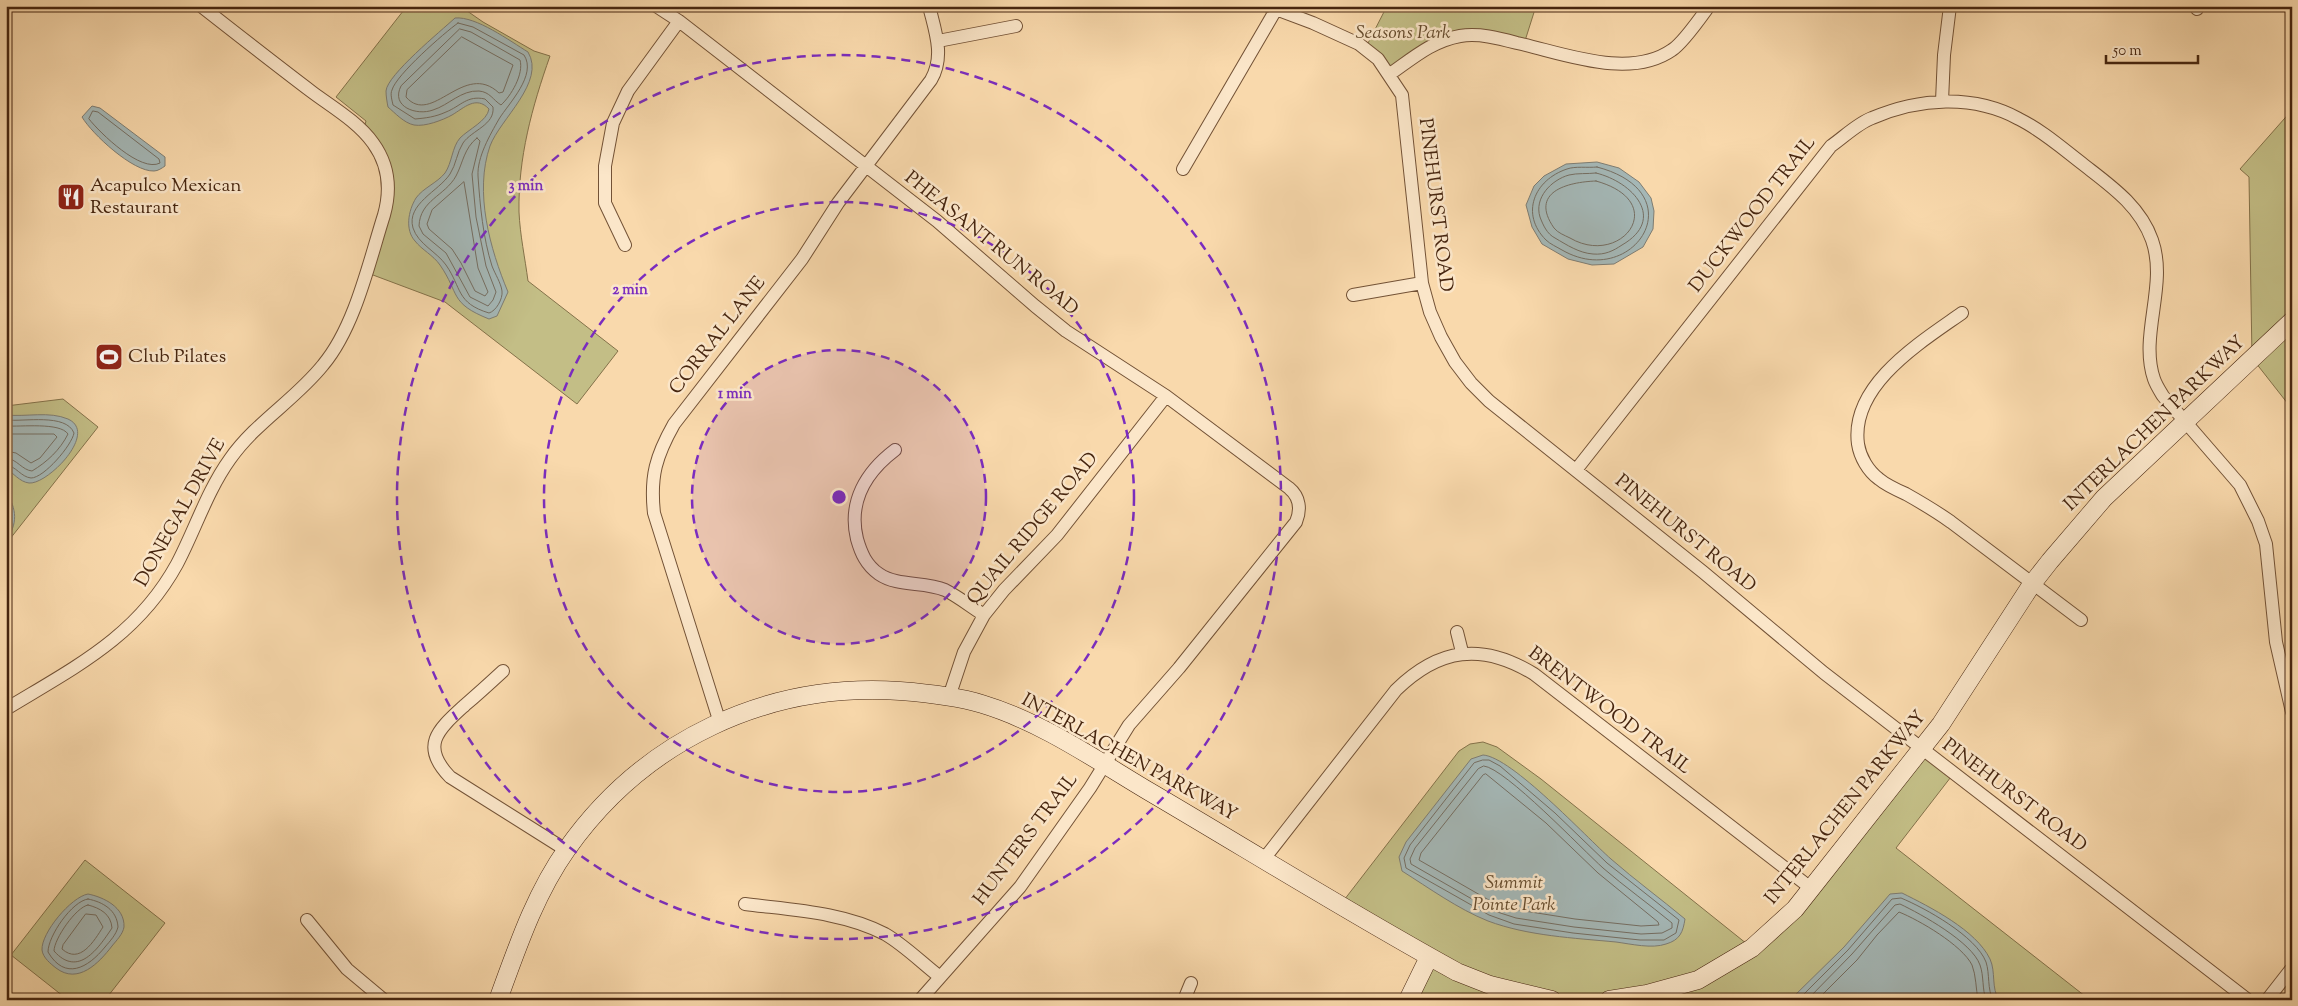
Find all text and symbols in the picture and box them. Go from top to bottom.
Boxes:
park label: Seasons Park [1355,20,1451,47]
scale bar [2106,32,2198,64]
text: 50 m [2112,41,2142,62]
street label: PINEHURST ROAD [1411,116,1459,294]
street label: DUCKWOOD TRAIL [1683,131,1823,299]
street label: PHEASANT RUN ROAD [898,165,1084,323]
place label: Acapulco Mexican Restaurant [90,173,241,222]
text: 3 min [509,176,544,197]
restaurant icon: Acapulco Mexican Restaurant [56,182,86,212]
street label: CORRAL LANE [663,271,773,401]
text: 2 min [612,280,648,301]
street label: INTERLACHEN PARKWAY [2058,330,2252,518]
sports icon: Club Pilates [94,342,124,372]
place label: Club Pilates [128,344,226,371]
text: 1 min [718,384,752,405]
street label: DONEGAL DRIVE [129,433,233,592]
street label: QUAIL RIDGE ROAD [961,447,1105,611]
street label: PINEHURST ROAD [1608,468,1762,600]
centre of rings [830,488,848,506]
street label: BRENTWOOD TRAIL [1522,641,1697,782]
street label: INTERLACHEN PARKWAY [1016,687,1242,829]
street label: INTERLACHEN PARKWAY [1759,705,1933,911]
street label: PINEHURST ROAD [1936,733,2092,859]
street label: HUNTERS TRAIL [967,768,1085,912]
park label: Summit Pointe Park [1472,870,1556,919]

